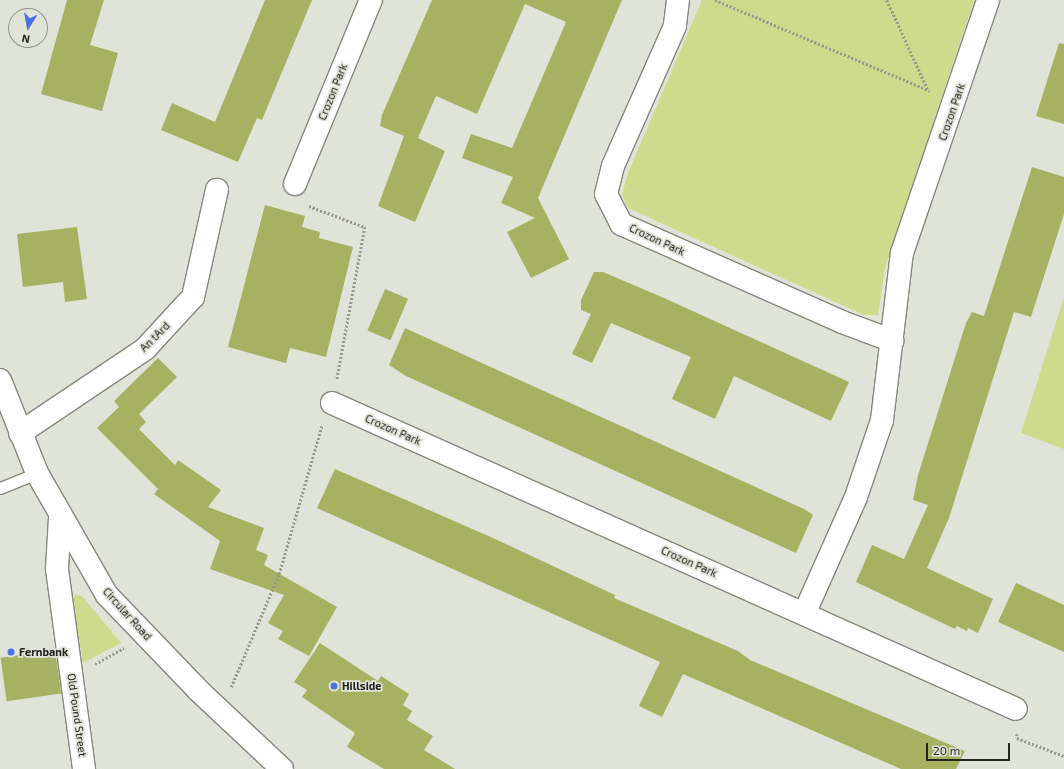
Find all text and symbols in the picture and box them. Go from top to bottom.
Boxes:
north arrow [8,8,48,48]
text: N [21,32,31,46]
street label: Crozon Park [316,62,350,122]
street label: Crozon Park [936,82,968,142]
street label: Crozon Park [627,221,687,259]
street label: An tArd [137,319,173,355]
street label: Crozon Park [363,412,423,448]
street label: Crozon Park [659,544,719,580]
street label: Circular Road [100,585,154,643]
place label: Fernbank [19,645,68,659]
marker: Fernbank [6,647,16,657]
street label: Old Pound Street [65,672,89,758]
place label: Hillside [342,679,382,693]
marker: Hillside [329,681,339,691]
scale bar [928,735,1012,761]
text: 20 m [933,743,960,757]

